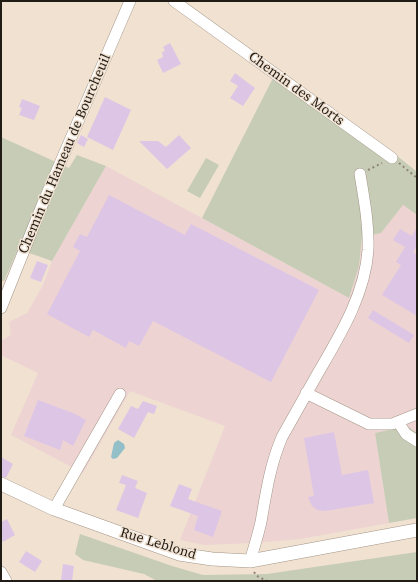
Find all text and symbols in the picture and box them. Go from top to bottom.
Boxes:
street label: Chemin des Morts [245,49,347,129]
street label: Chemin du Hameau de Bourcheuil [15,52,115,256]
street label: Rue Leblond [118,524,198,564]

